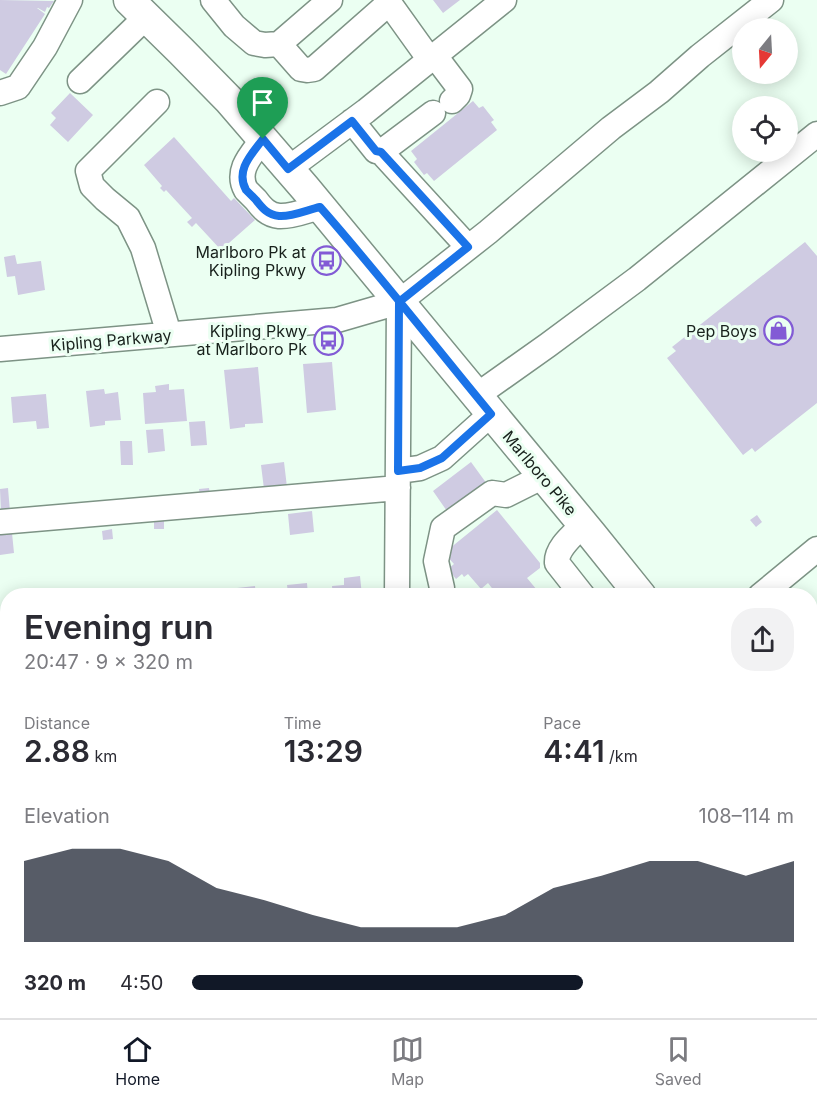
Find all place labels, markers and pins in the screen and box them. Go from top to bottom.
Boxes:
pin [237,77,288,139]
place label: Marlboro Pk at Kipling Pkwy [195,242,306,280]
bus stop icon: Marlboro Pk at Kipling Pkwy [311,245,343,277]
shop icon: Pep Boys [762,315,794,347]
place label: Kipling Pkwy at Marlboro Pk [196,321,307,359]
place label: Pep Boys [686,321,757,341]
bus stop icon: Kipling Pkwy at Marlboro Pk [312,324,344,356]

